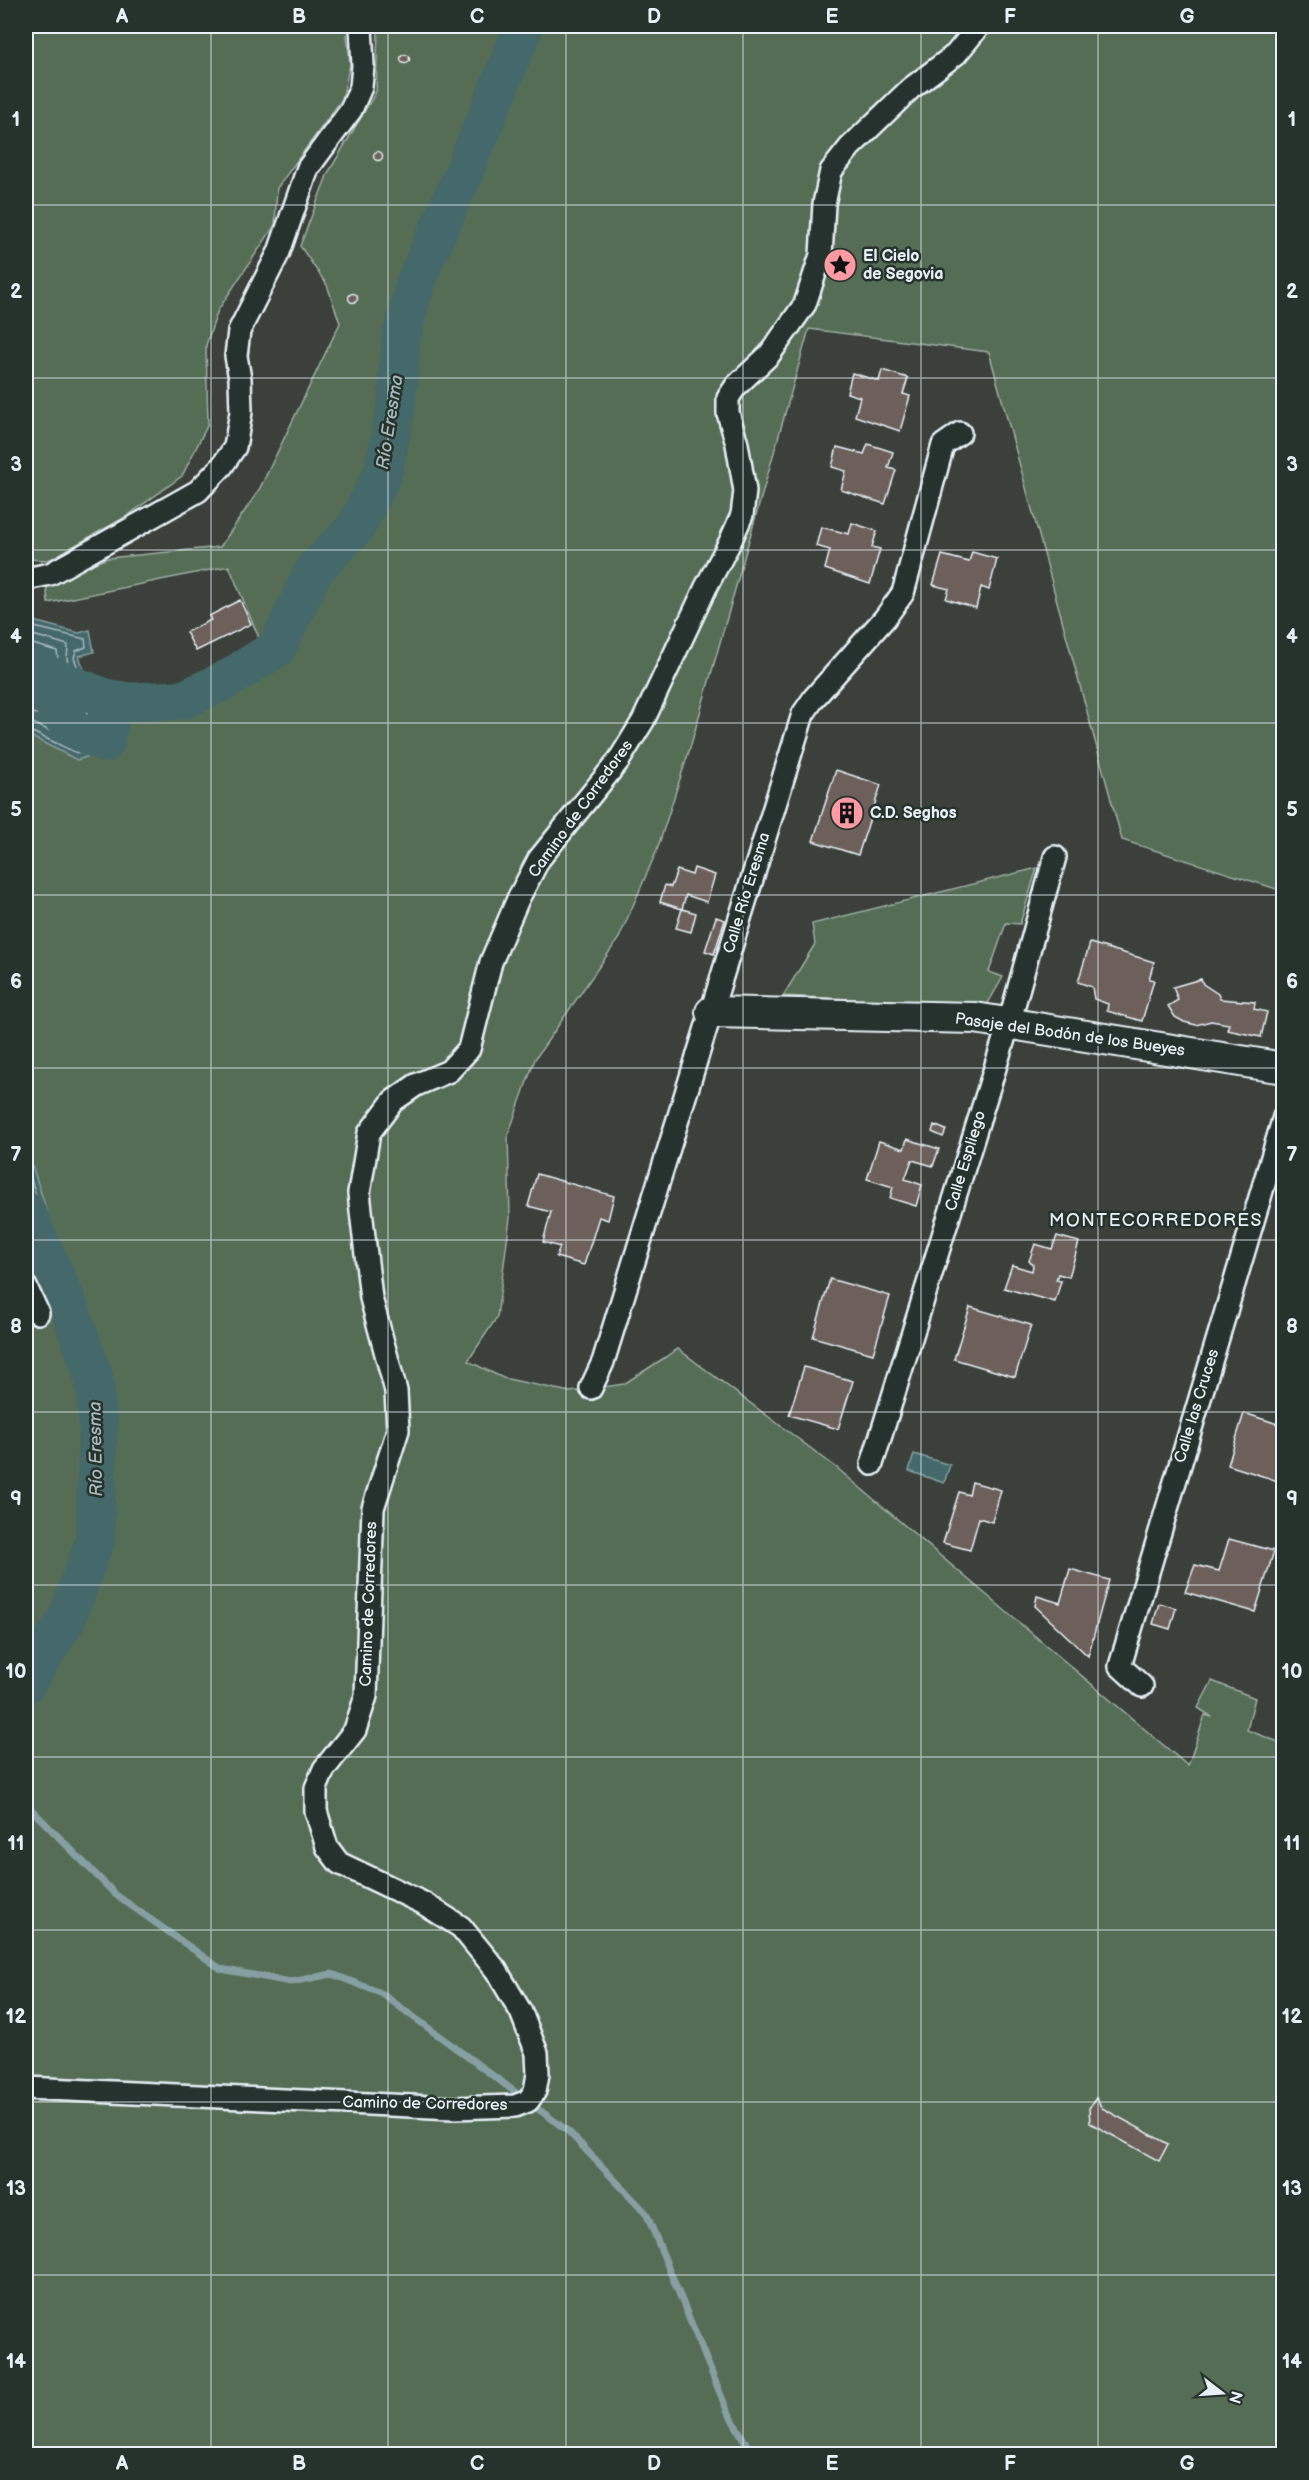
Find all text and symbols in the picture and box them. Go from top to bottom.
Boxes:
text: A [115,5,129,29]
text: B [292,5,306,29]
text: C [470,5,484,29]
text: D [647,5,661,29]
text: E [826,5,839,29]
text: F [1004,5,1016,29]
text: G [1180,5,1195,29]
text: 1 [12,108,20,132]
text: 1 [1288,108,1296,132]
place icon: El Cielo de Segovia [822,247,858,283]
place label: El Cielo de Segovia [863,247,943,284]
text: 2 [10,280,22,304]
text: 2 [1286,280,1298,304]
water label: Río Eresma [372,373,408,471]
text: 3 [10,453,22,477]
text: 3 [1286,453,1298,477]
text: 4 [10,625,22,649]
text: 4 [1286,625,1298,649]
street label: Camino de Corredores [525,737,637,881]
building icon: C.D. Seghos [829,795,865,831]
text: 5 [10,798,22,822]
text: 5 [1286,798,1298,822]
place label: C.D. Seghos [870,804,957,823]
street label: Calle Río Eresma [720,830,774,956]
text: 6 [10,970,22,994]
text: 6 [1286,970,1298,994]
street label: Pasaje del Bodón de los Bueyes [954,1009,1186,1061]
street label: Calle Espliego [942,1108,990,1214]
text: 7 [10,1143,22,1167]
text: 7 [1286,1143,1298,1167]
district label: MONTECORREDORES [1049,1210,1263,1231]
text: 8 [10,1315,22,1339]
text: 8 [1286,1315,1298,1339]
street label: Calle las Cruces [1171,1347,1223,1465]
water label: Río Eresma [85,1401,107,1497]
text: 9 [10,1487,22,1511]
text: 9 [1286,1487,1298,1511]
street label: Camino de Corredores [357,1521,381,1687]
text: 10 [6,1660,26,1684]
text: 10 [1282,1660,1302,1684]
text: 11 [8,1832,24,1856]
text: 11 [1284,1832,1300,1856]
text: 12 [6,2005,26,2029]
text: 12 [1282,2005,1302,2029]
street label: Camino de Corredores [342,2093,508,2115]
text: 13 [6,2177,26,2201]
text: 13 [1282,2177,1302,2201]
text: 14 [6,2350,26,2374]
text: 14 [1282,2350,1302,2374]
north arrow [1192,2363,1252,2423]
text: N [1224,2388,1246,2405]
text: A [115,2452,129,2476]
text: B [292,2452,306,2476]
text: C [470,2452,484,2476]
text: D [647,2452,661,2476]
text: E [826,2452,839,2476]
text: F [1004,2452,1016,2476]
text: G [1180,2452,1195,2476]

